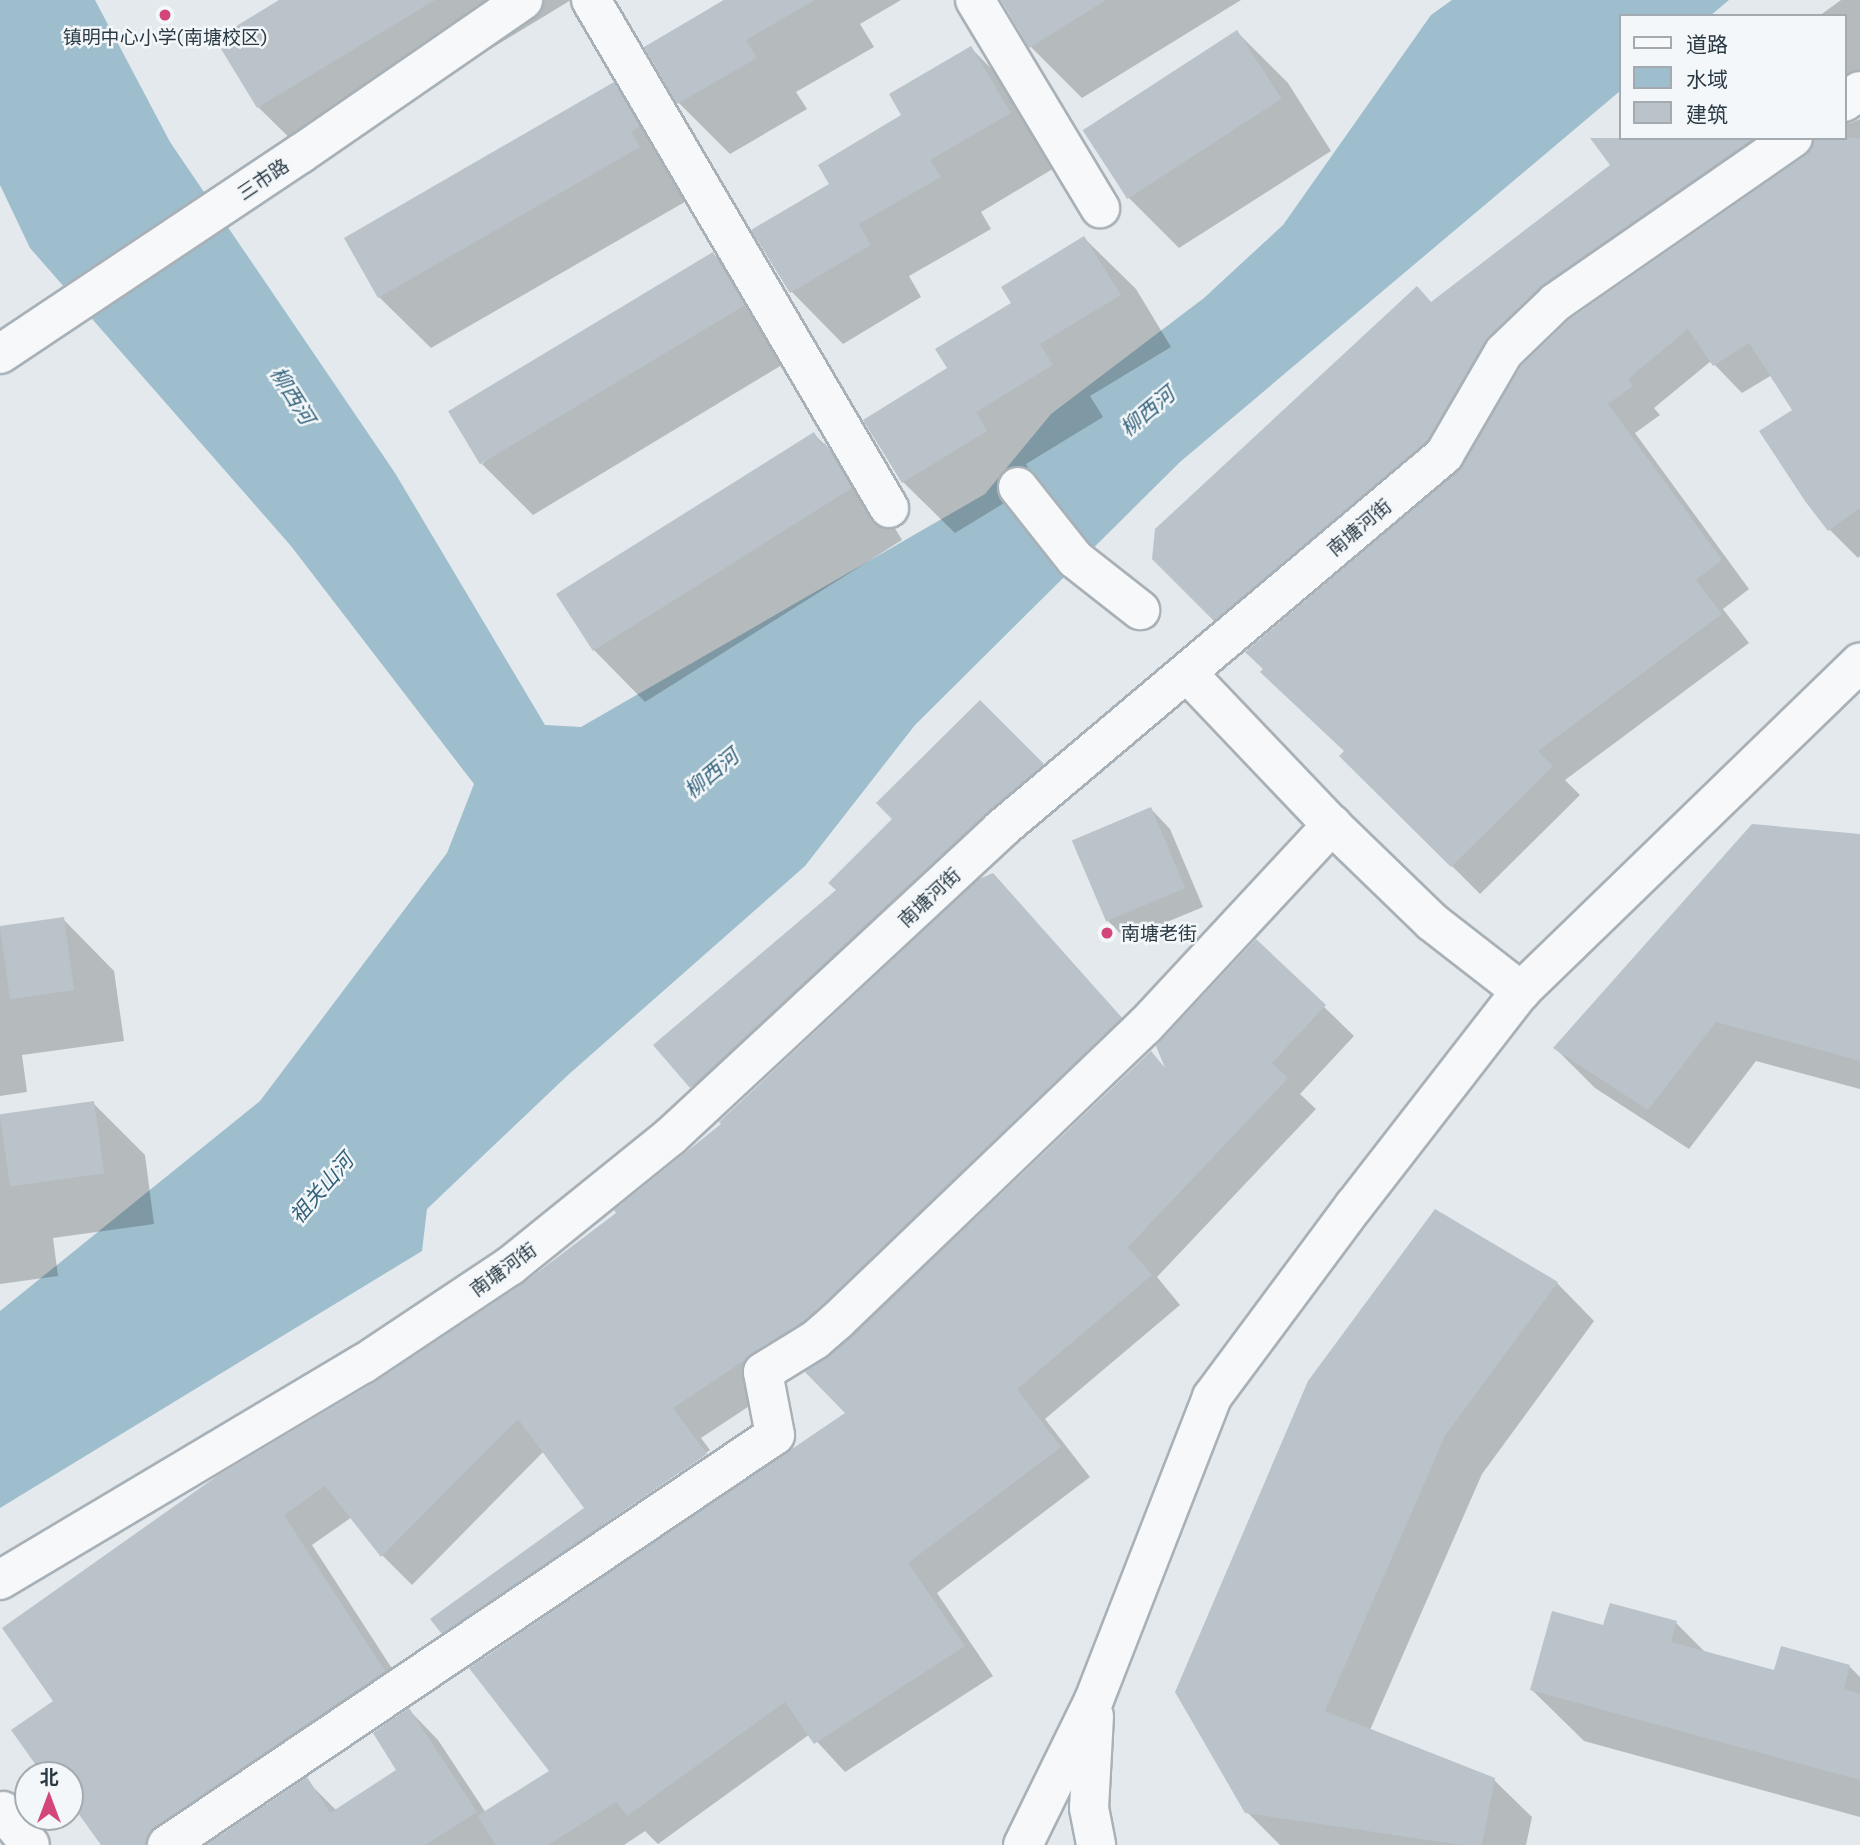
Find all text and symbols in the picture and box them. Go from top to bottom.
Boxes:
marker: 镇明中心小学(南塘校区) [157,7,173,23]
legend [1618,14,1846,140]
place label: 镇明中心小学(南塘校区) [63,26,267,48]
text: 道路 [1686,31,1728,56]
text: 水域 [1686,66,1728,91]
text: 建筑 [1686,101,1728,126]
street label: 三市路 [233,154,293,204]
water label: 柳西河 [266,362,320,428]
water label: 柳西河 [1115,381,1179,441]
street label: 南塘河街 [1323,494,1395,560]
water label: 柳西河 [679,743,743,803]
street label: 南塘河街 [893,863,965,931]
place label: 南塘老街 [1121,922,1197,944]
marker: 南塘老街 [1099,925,1115,941]
water label: 祖关山河 [284,1148,358,1228]
street label: 南塘河街 [466,1237,540,1301]
north arrow [14,1761,84,1831]
text: 北 [39,1765,59,1788]

